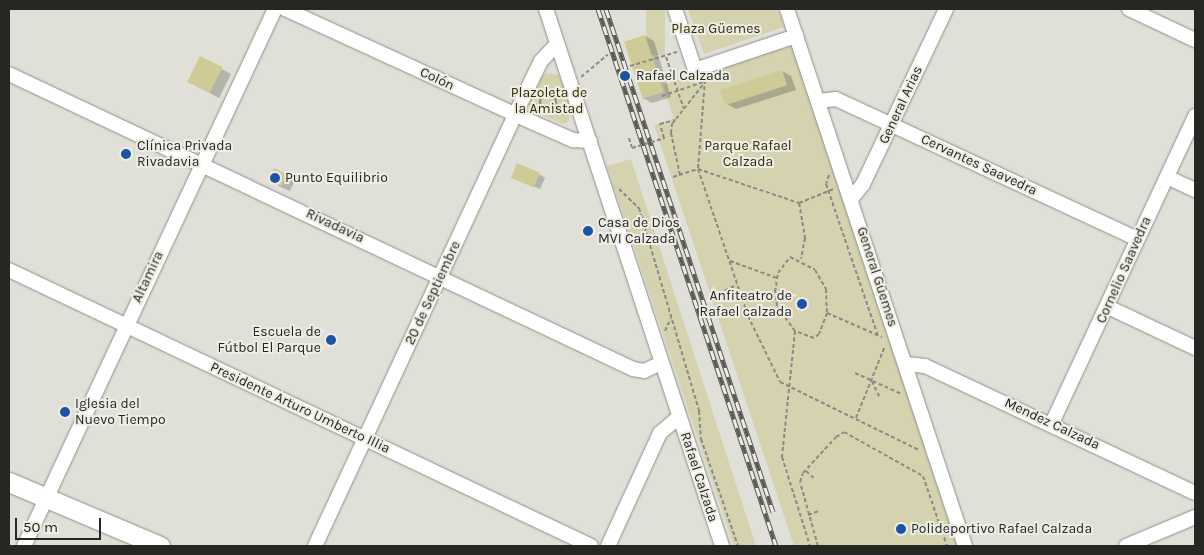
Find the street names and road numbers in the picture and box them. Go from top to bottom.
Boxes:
street label: General Arias [876,63,926,147]
street label: Colón [417,64,457,94]
street label: Cervantes Saavedra [918,131,1040,199]
street label: Rivadavia [303,205,367,247]
street label: Cornelio Saavedra [1093,214,1155,326]
street label: General Güemes [853,225,901,329]
street label: 20 de Septiembre [402,238,464,348]
street label: Altamira [129,249,167,305]
street label: Presidente Arturo Umberto Illia [207,359,393,457]
street label: Mendez Calzada [1002,395,1102,453]
street label: Rafael Calzada [677,430,721,524]

